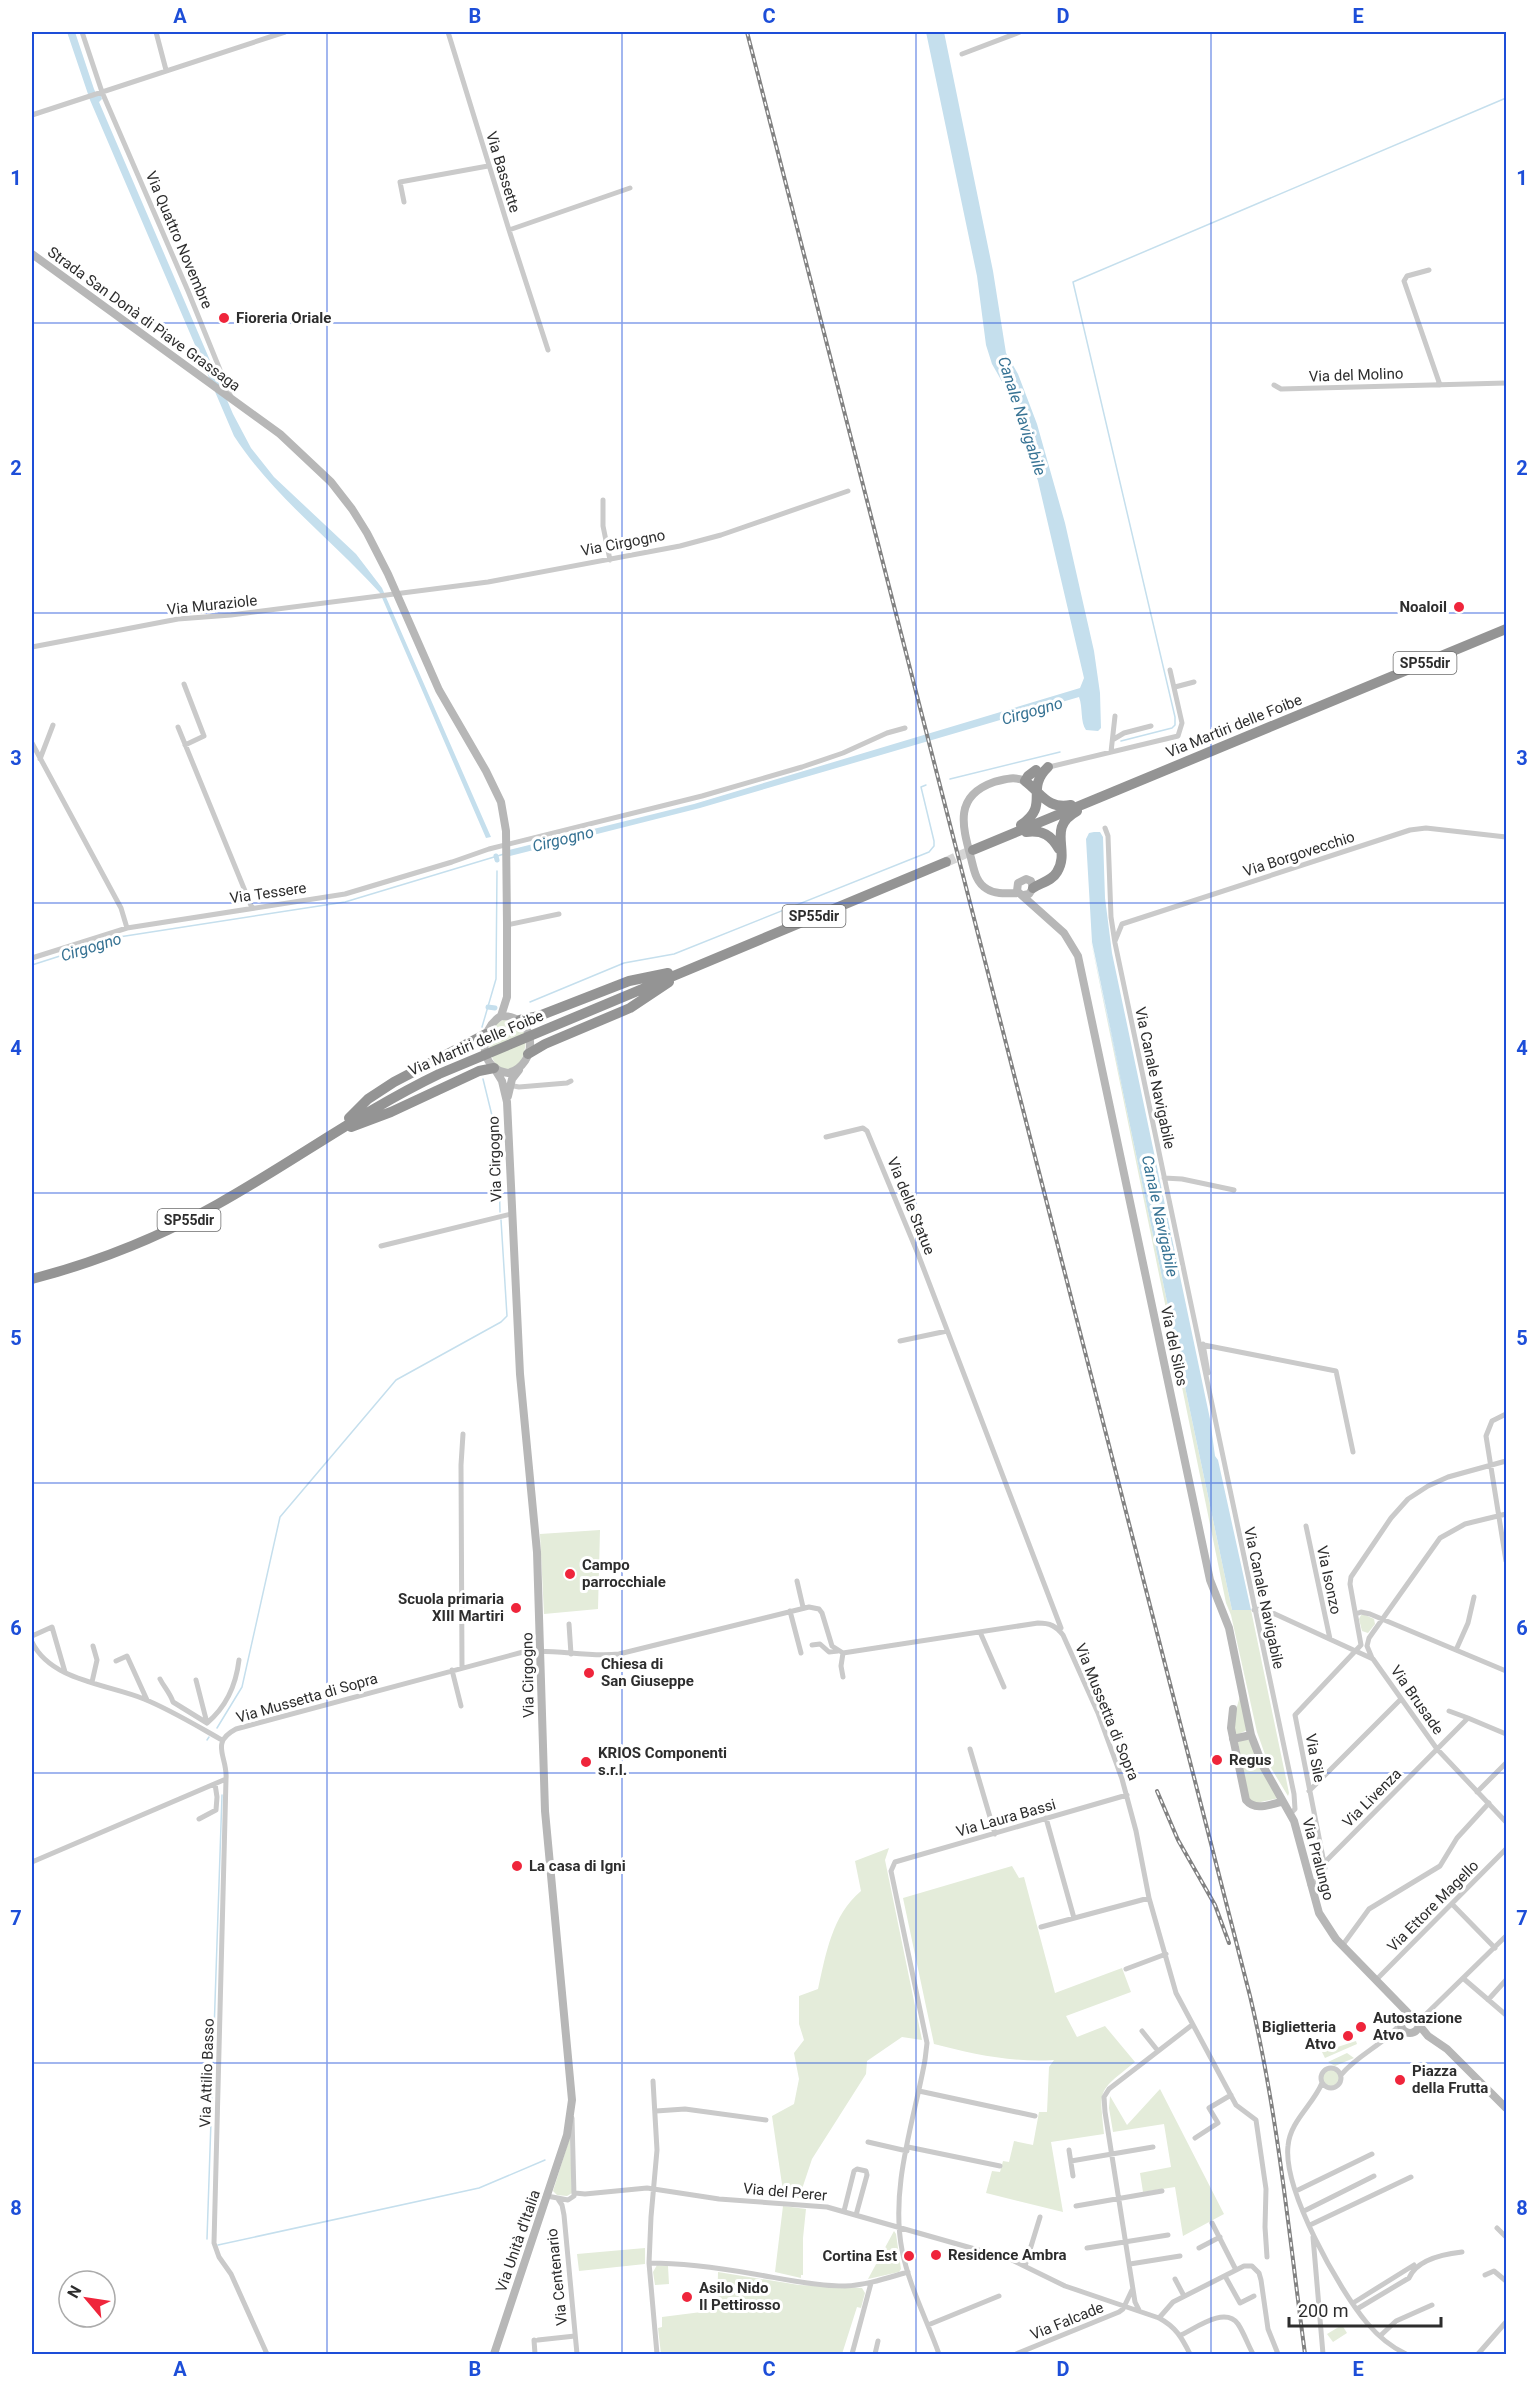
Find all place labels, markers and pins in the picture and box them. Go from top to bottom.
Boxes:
place label: Fioreria Oriale [236,309,331,327]
marker: Fioreria Oriale [217,311,231,325]
place label: Noaloil [1400,598,1447,616]
marker: Noaloil [1452,600,1466,614]
place label: Campo parrocchiale [582,1556,666,1591]
marker: Campo parrocchiale [563,1567,577,1581]
place label: Scuola primaria XIII Martiri [398,1590,504,1625]
marker: Scuola primaria XIII Martiri [509,1601,523,1615]
place label: Chiesa di San Giuseppe [601,1655,694,1690]
marker: Chiesa di San Giuseppe [582,1666,596,1680]
place label: KRIOS Componenti s.r.l. [598,1744,727,1779]
place label: Regus [1229,1751,1272,1769]
marker: Regus [1210,1753,1224,1767]
marker: KRIOS Componenti s.r.l. [579,1755,593,1769]
place label: La casa di Igni [529,1857,626,1875]
marker: La casa di Igni [510,1859,524,1873]
place label: Autostazione Atvo [1373,2009,1462,2044]
place label: Biglietteria Atvo [1262,2018,1336,2053]
marker: Autostazione Atvo [1354,2020,1368,2034]
marker: Biglietteria Atvo [1341,2029,1355,2043]
place label: Piazza della Frutta [1412,2062,1488,2097]
marker: Piazza della Frutta [1393,2073,1407,2087]
place label: Residence Ambra [948,2246,1067,2264]
place label: Cortina Est [822,2247,897,2265]
marker: Residence Ambra [929,2248,943,2262]
marker: Cortina Est [902,2249,916,2263]
place label: Asilo Nido Il Pettirosso [699,2279,781,2314]
marker: Asilo Nido Il Pettirosso [680,2290,694,2304]

